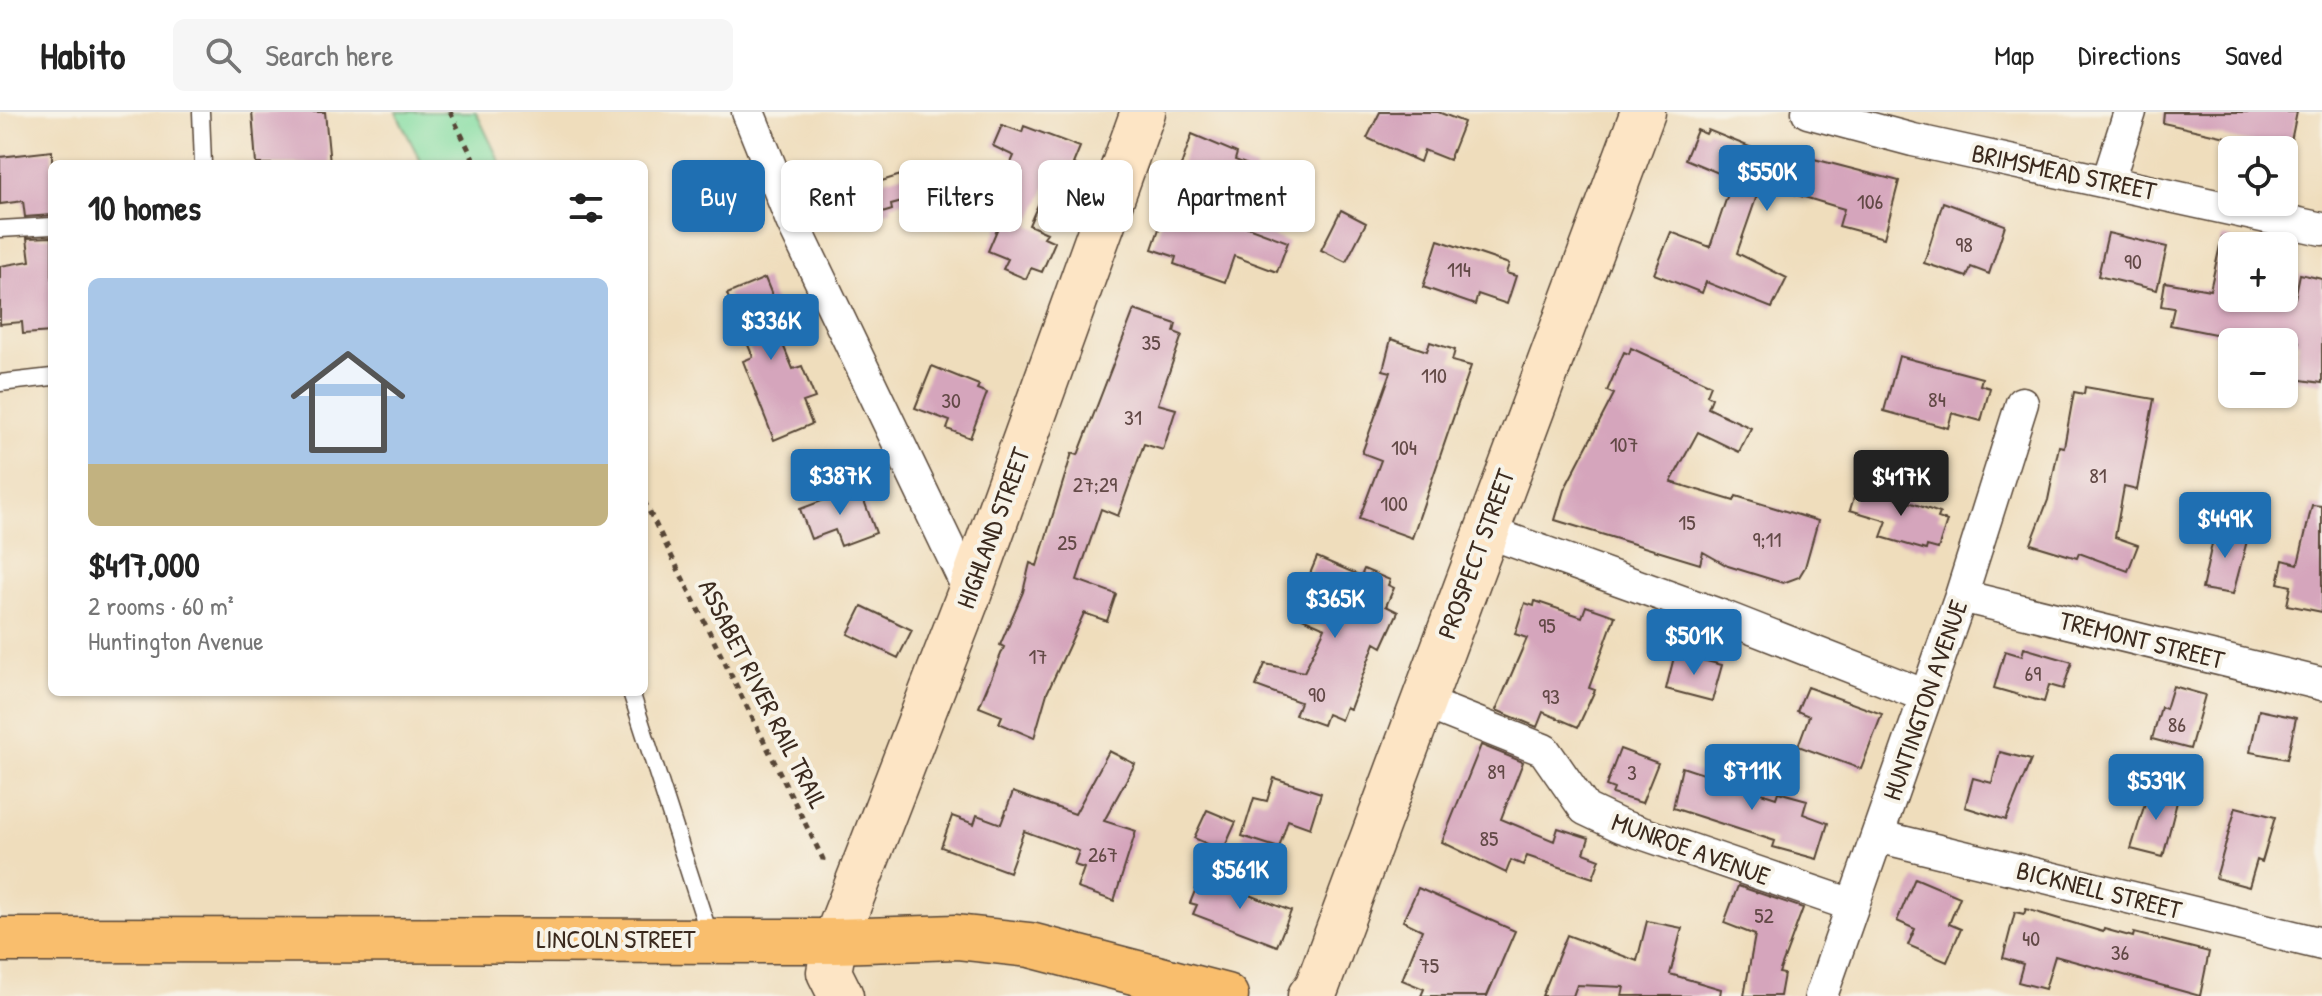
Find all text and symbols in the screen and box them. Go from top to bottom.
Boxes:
search box [173,19,733,91]
text: Habito [40,29,125,81]
icon: search [201,33,245,77]
text: Search here [265,35,393,75]
text: Map [1994,36,2034,74]
text: Directions [2078,36,2181,74]
text: Saved [2225,36,2282,74]
street label: BRIMSMEAD STREET [1969,135,2160,208]
map controls [2218,136,2298,408]
button: locate [2218,136,2298,216]
pin: $550K [1711,145,1823,213]
text: $550K [1737,153,1797,188]
chip: Buy [672,160,765,232]
chip: Rent [781,160,883,232]
chip: Filters [899,160,1022,232]
chip: New [1038,160,1133,232]
chip: Apartment [1149,160,1315,232]
text: 10 homes [88,185,201,231]
icon: filters [564,186,608,230]
house number: 106 [1857,186,1884,216]
house number: 98 [1955,229,1973,259]
button: + [2218,232,2298,312]
house number: 90 [2124,246,2142,276]
house number: 114 [1447,254,1471,284]
pin: $336K [715,294,827,362]
text: $336K [741,302,801,337]
house number: 35 [1141,327,1161,357]
button: − [2218,328,2298,408]
icon: home [276,330,420,474]
house number: 110 [1421,360,1447,390]
house number: 84 [1928,384,1946,414]
house number: 30 [941,385,961,415]
house number: 31 [1124,402,1142,432]
house number: 107 [1610,429,1638,459]
house number: 104 [1391,432,1417,462]
street label: HIGHLAND STREET [947,442,1038,613]
pin: $387K [784,449,896,517]
pin: $417K [1845,450,1957,518]
text: $387K [809,457,871,492]
text: $417K [1872,458,1930,493]
house number: 81 [2089,460,2107,490]
street label: PROSPECT STREET [1429,463,1523,644]
house number: 27;29 [1073,469,1117,499]
house number: 100 [1380,488,1408,518]
pin: $449K [2169,492,2281,560]
text: $449K [2197,500,2253,535]
house number: 15 [1678,507,1696,537]
house number: 9;11 [1752,524,1782,554]
house number: 25 [1057,527,1077,557]
text: $417,000 [88,542,200,588]
pin: $365K [1279,572,1391,640]
street label: ASSABET RIVER RAIL TRAIL [691,573,836,814]
text: $365K [1305,580,1365,615]
text: 2 rooms · 60 m² [88,588,234,623]
street label: HUNTINGTON AVENUE [1874,595,1975,805]
street label: TREMONT STREET [2056,602,2229,677]
pin: $501K [1638,609,1750,677]
house number: 95 [1538,610,1556,640]
text: $501K [1665,617,1723,652]
text: Huntington Avenue [88,623,264,658]
house number: 17 [1029,641,1047,671]
house number: 69 [2025,658,2041,688]
house number: 90 [1308,679,1326,709]
house number: 93 [1542,681,1560,711]
house number: 86 [2168,709,2186,739]
pin: $711K [1696,744,1808,812]
text: $711K [1723,752,1781,787]
pin: $539K [2100,754,2212,822]
house number: 89 [1487,756,1505,786]
house number: 3 [1627,757,1637,787]
text: $539K [2127,762,2185,797]
street label: MUNROE AVENUE [1607,804,1776,893]
house number: 85 [1480,823,1498,853]
house number: 267 [1088,839,1118,869]
pin: $561K [1184,843,1296,911]
text: $561K [1211,851,1269,886]
street label: BICKNELL STREET [2013,852,2186,927]
house number: 52 [1754,900,1775,930]
street label: LINCOLN STREET [537,921,696,956]
house number: 40 [2022,923,2040,953]
house number: 36 [2111,937,2130,967]
house number: 75 [1419,950,1439,980]

